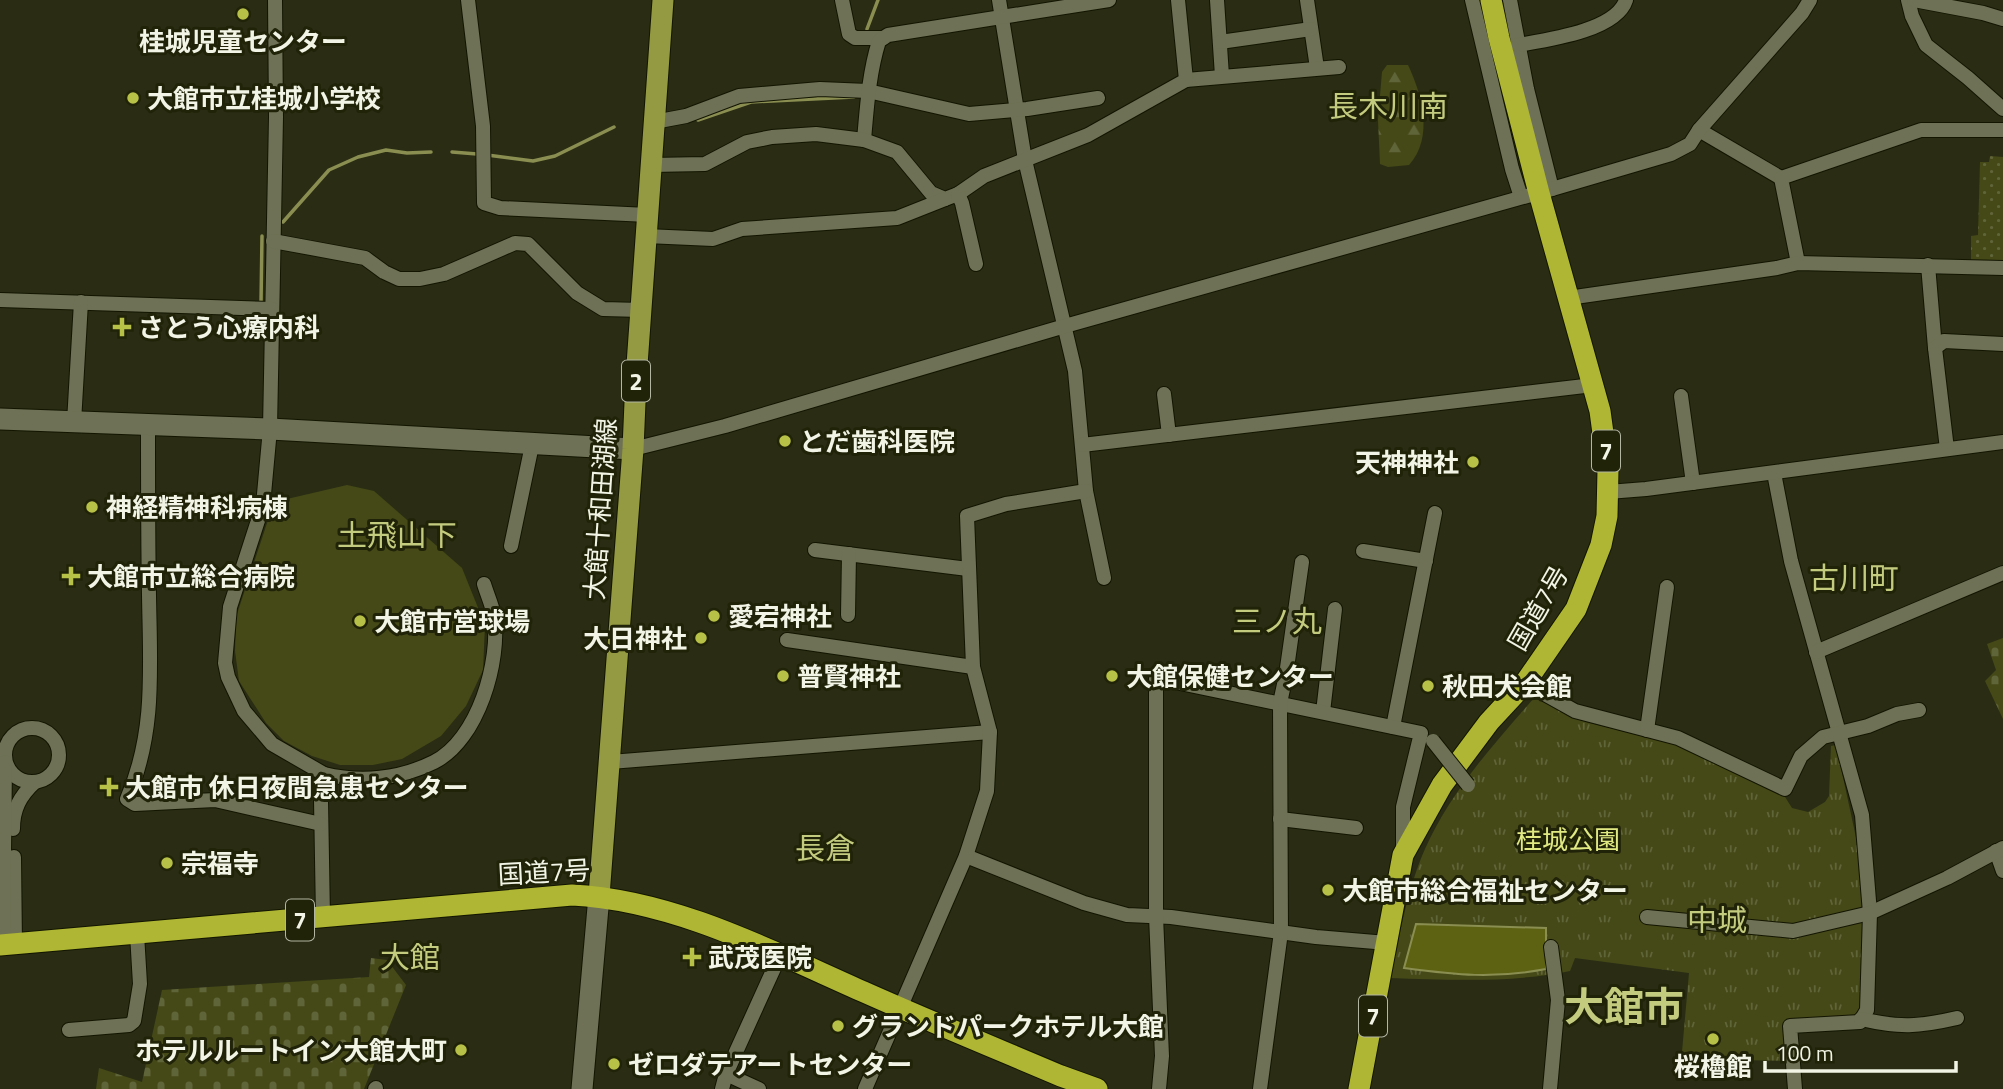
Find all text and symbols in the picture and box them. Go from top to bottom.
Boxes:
marker: 桂城児童センター [235,6,251,22]
place label: 桂城児童センター [139,22,347,61]
place label: 大館市立桂城小学校 [147,79,381,118]
district label: 長木川南 [1328,83,1448,129]
marker: 大館市立桂城小学校 [125,90,141,106]
place label: さとう心療内科 [138,308,320,347]
marker: さとう心療内科 [112,317,132,337]
road number: 2 [622,360,650,402]
street label: 大館十和田湖線 [574,417,626,601]
place label: とだ歯科医院 [799,422,955,461]
road number: 7 [1592,430,1620,472]
marker: とだ歯科医院 [777,433,793,449]
place label: 天神神社 [1355,443,1459,482]
marker: 天神神社 [1465,454,1481,470]
place label: 神経精神科病棟 [106,488,288,527]
marker: 神経精神科病棟 [84,499,100,515]
district label: 土飛山下 [337,512,457,558]
district label: 古川町 [1809,555,1899,601]
place label: 大館市立総合病院 [87,557,295,596]
street label: 国道7号 [1498,558,1578,658]
marker: 大館市立総合病院 [61,566,81,586]
place label: 愛宕神社 [728,597,832,636]
district label: 三ノ丸 [1232,598,1322,644]
place label: 大館市営球場 [374,602,530,641]
marker: 愛宕神社 [706,608,722,624]
marker: 大館市営球場 [352,613,368,629]
place label: 大日神社 [583,619,687,658]
marker: 大日神社 [693,630,709,646]
place label: 普賢神社 [797,657,901,696]
place label: 大館保健センター [1126,657,1334,696]
place label: 秋田犬会館 [1442,667,1572,706]
marker: 普賢神社 [775,668,791,684]
marker: 大館保健センター [1104,668,1120,684]
marker: 秋田犬会館 [1420,678,1436,694]
place label: 大館市 休日夜間急患センター [125,768,469,807]
marker: 大館市 休日夜間急患センター [99,777,119,797]
park label: 桂城公園 [1516,820,1620,859]
district label: 長倉 [795,825,855,871]
place label: 宗福寺 [181,844,259,883]
street label: 国道7号 [497,850,591,894]
marker: 宗福寺 [159,855,175,871]
place label: 大館市総合福祉センター [1342,871,1628,910]
marker: 大館市総合福祉センター [1320,882,1336,898]
district label: 中城 [1687,897,1747,943]
road number: 7 [286,900,314,940]
district label: 大館 [380,934,440,980]
place label: 武茂医院 [708,938,812,977]
marker: 武茂医院 [682,947,702,967]
district label: 大館市 [1564,976,1684,1037]
road number: 7 [1359,996,1387,1036]
place label: グランドパークホテル大館 [852,1007,1164,1046]
marker: グランドパークホテル大館 [830,1018,846,1034]
scale bar [1765,1030,1956,1074]
place label: ホテルルートイン大館大町 [135,1031,447,1070]
marker: 桜櫓館 [1705,1031,1721,1047]
text: 100 m [1776,1037,1833,1069]
marker: ホテルルートイン大館大町 [453,1042,469,1058]
place label: ゼロダテアートセンター [628,1045,912,1084]
place label: 桜櫓館 [1674,1047,1752,1086]
marker: ゼロダテアートセンター [606,1056,622,1072]

